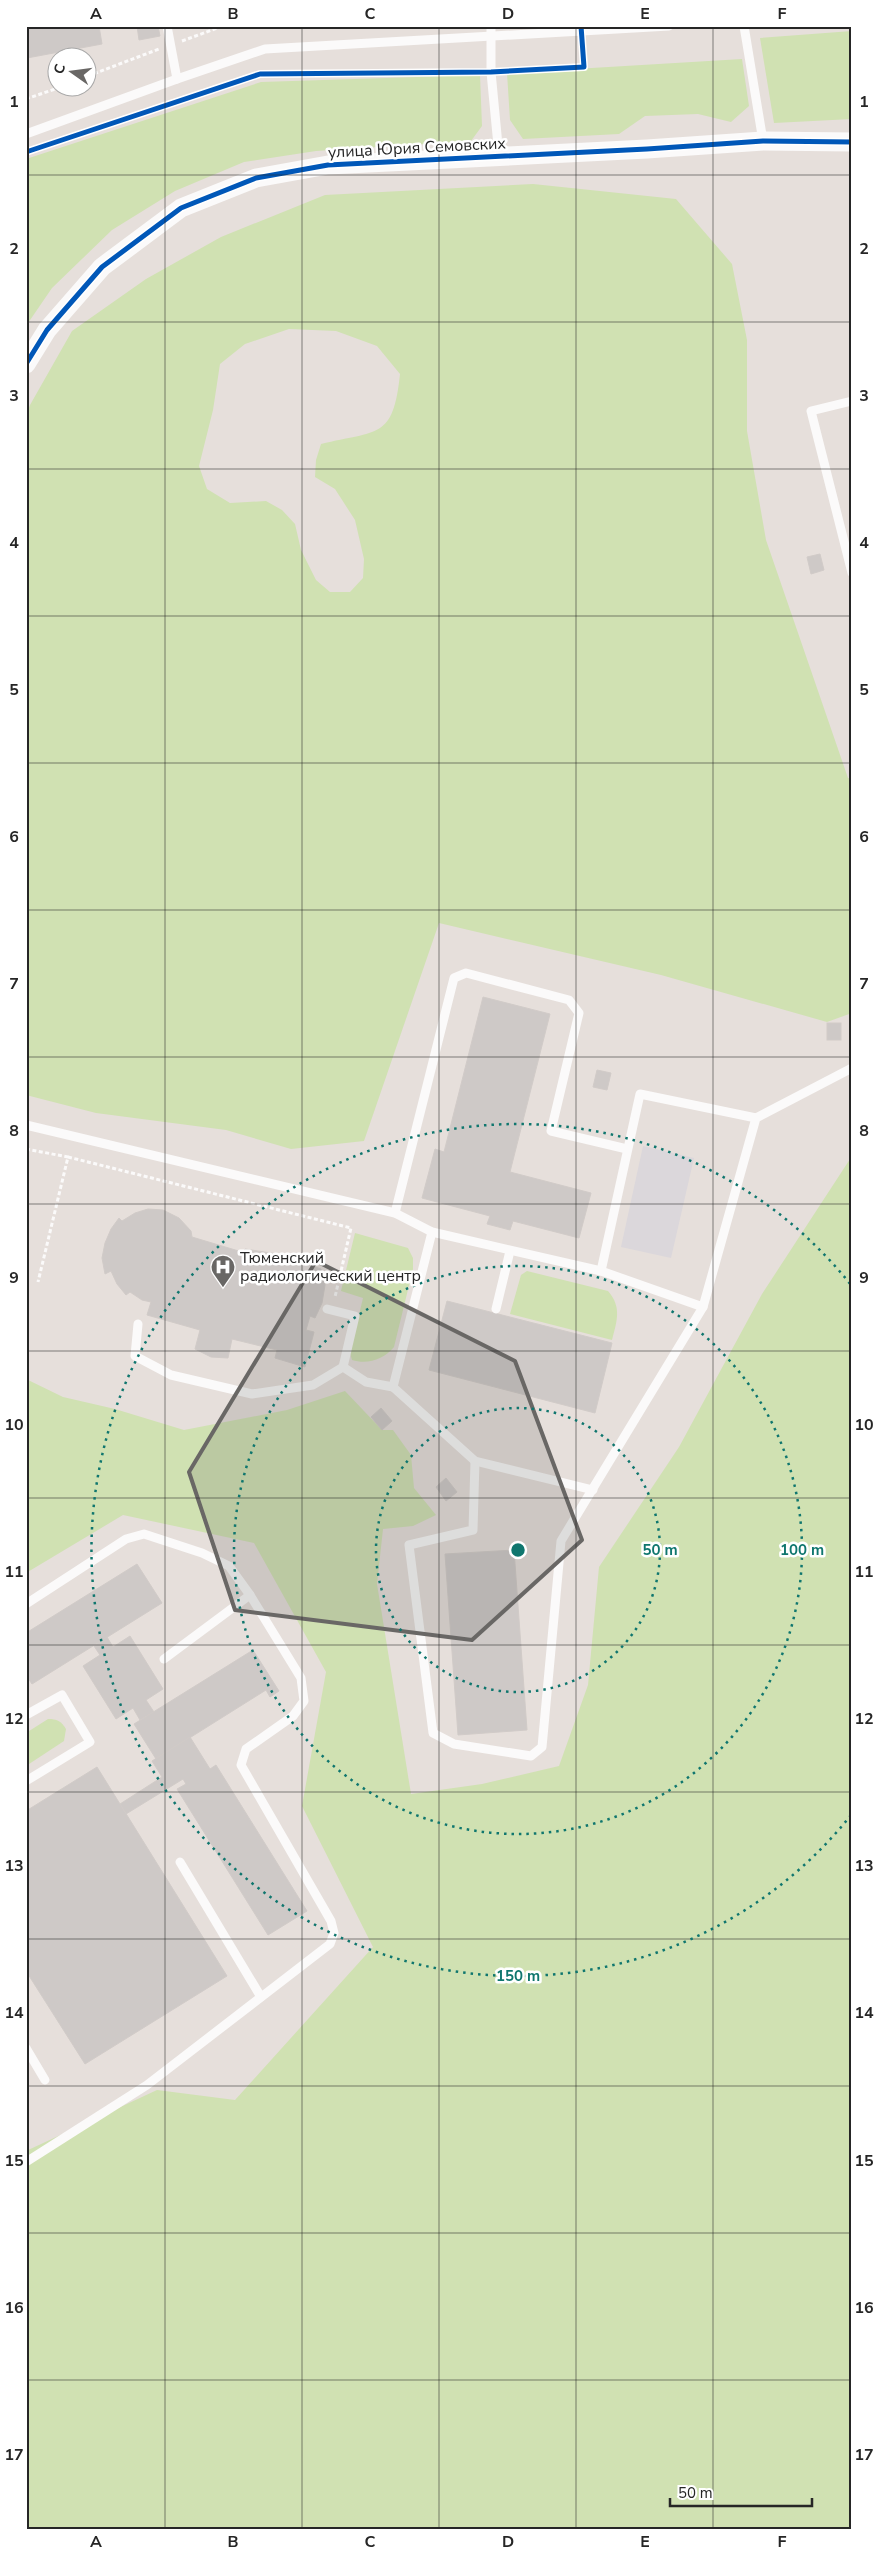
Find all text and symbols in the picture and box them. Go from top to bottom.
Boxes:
text: A [90,3,102,25]
text: B [227,3,239,25]
text: C [365,3,376,25]
text: D [502,3,514,25]
text: E [640,3,650,25]
text: F [778,3,787,25]
north arrow [48,48,98,98]
text: С [50,62,70,76]
text: 1 [9,91,19,113]
text: 1 [859,91,869,113]
street label: улица Юрия Семовских [328,132,507,164]
text: 2 [9,238,19,260]
text: 2 [859,238,869,260]
text: 3 [9,385,19,407]
text: 3 [859,385,869,407]
text: 4 [9,532,19,554]
text: 4 [859,532,869,554]
text: 5 [9,679,19,701]
text: 5 [859,679,869,701]
text: 6 [9,826,19,848]
text: 6 [859,826,869,848]
text: 7 [9,973,19,995]
text: 7 [859,973,869,995]
text: 8 [9,1120,19,1142]
text: 8 [859,1120,869,1142]
place label: Тюменский радиологический центр [240,1247,421,1287]
hospital icon: Тюменский радиологический центр [210,1254,236,1288]
text: 9 [9,1267,19,1289]
text: 9 [859,1267,869,1289]
text: 10 [4,1414,24,1436]
text: 10 [854,1414,874,1436]
text: 50 m [642,1540,678,1560]
text: 100 m [780,1540,824,1560]
centre of rings [509,1541,527,1559]
text: 11 [4,1561,24,1583]
text: 11 [854,1561,874,1583]
text: 12 [4,1708,24,1730]
text: 12 [854,1708,874,1730]
text: 13 [4,1855,24,1877]
text: 13 [854,1855,874,1877]
text: 150 m [496,1966,540,1986]
text: 14 [4,2002,24,2024]
text: 14 [854,2002,874,2024]
text: 15 [4,2150,24,2172]
text: 15 [854,2150,874,2172]
text: 16 [4,2297,24,2319]
text: 16 [854,2297,874,2319]
text: 17 [4,2444,24,2466]
text: 17 [854,2444,874,2466]
scale bar [670,2475,813,2507]
text: 50 m [678,2483,713,2503]
text: A [90,2531,102,2553]
text: B [227,2531,239,2553]
text: C [365,2531,376,2553]
text: D [502,2531,514,2553]
text: E [640,2531,650,2553]
text: F [778,2531,787,2553]

